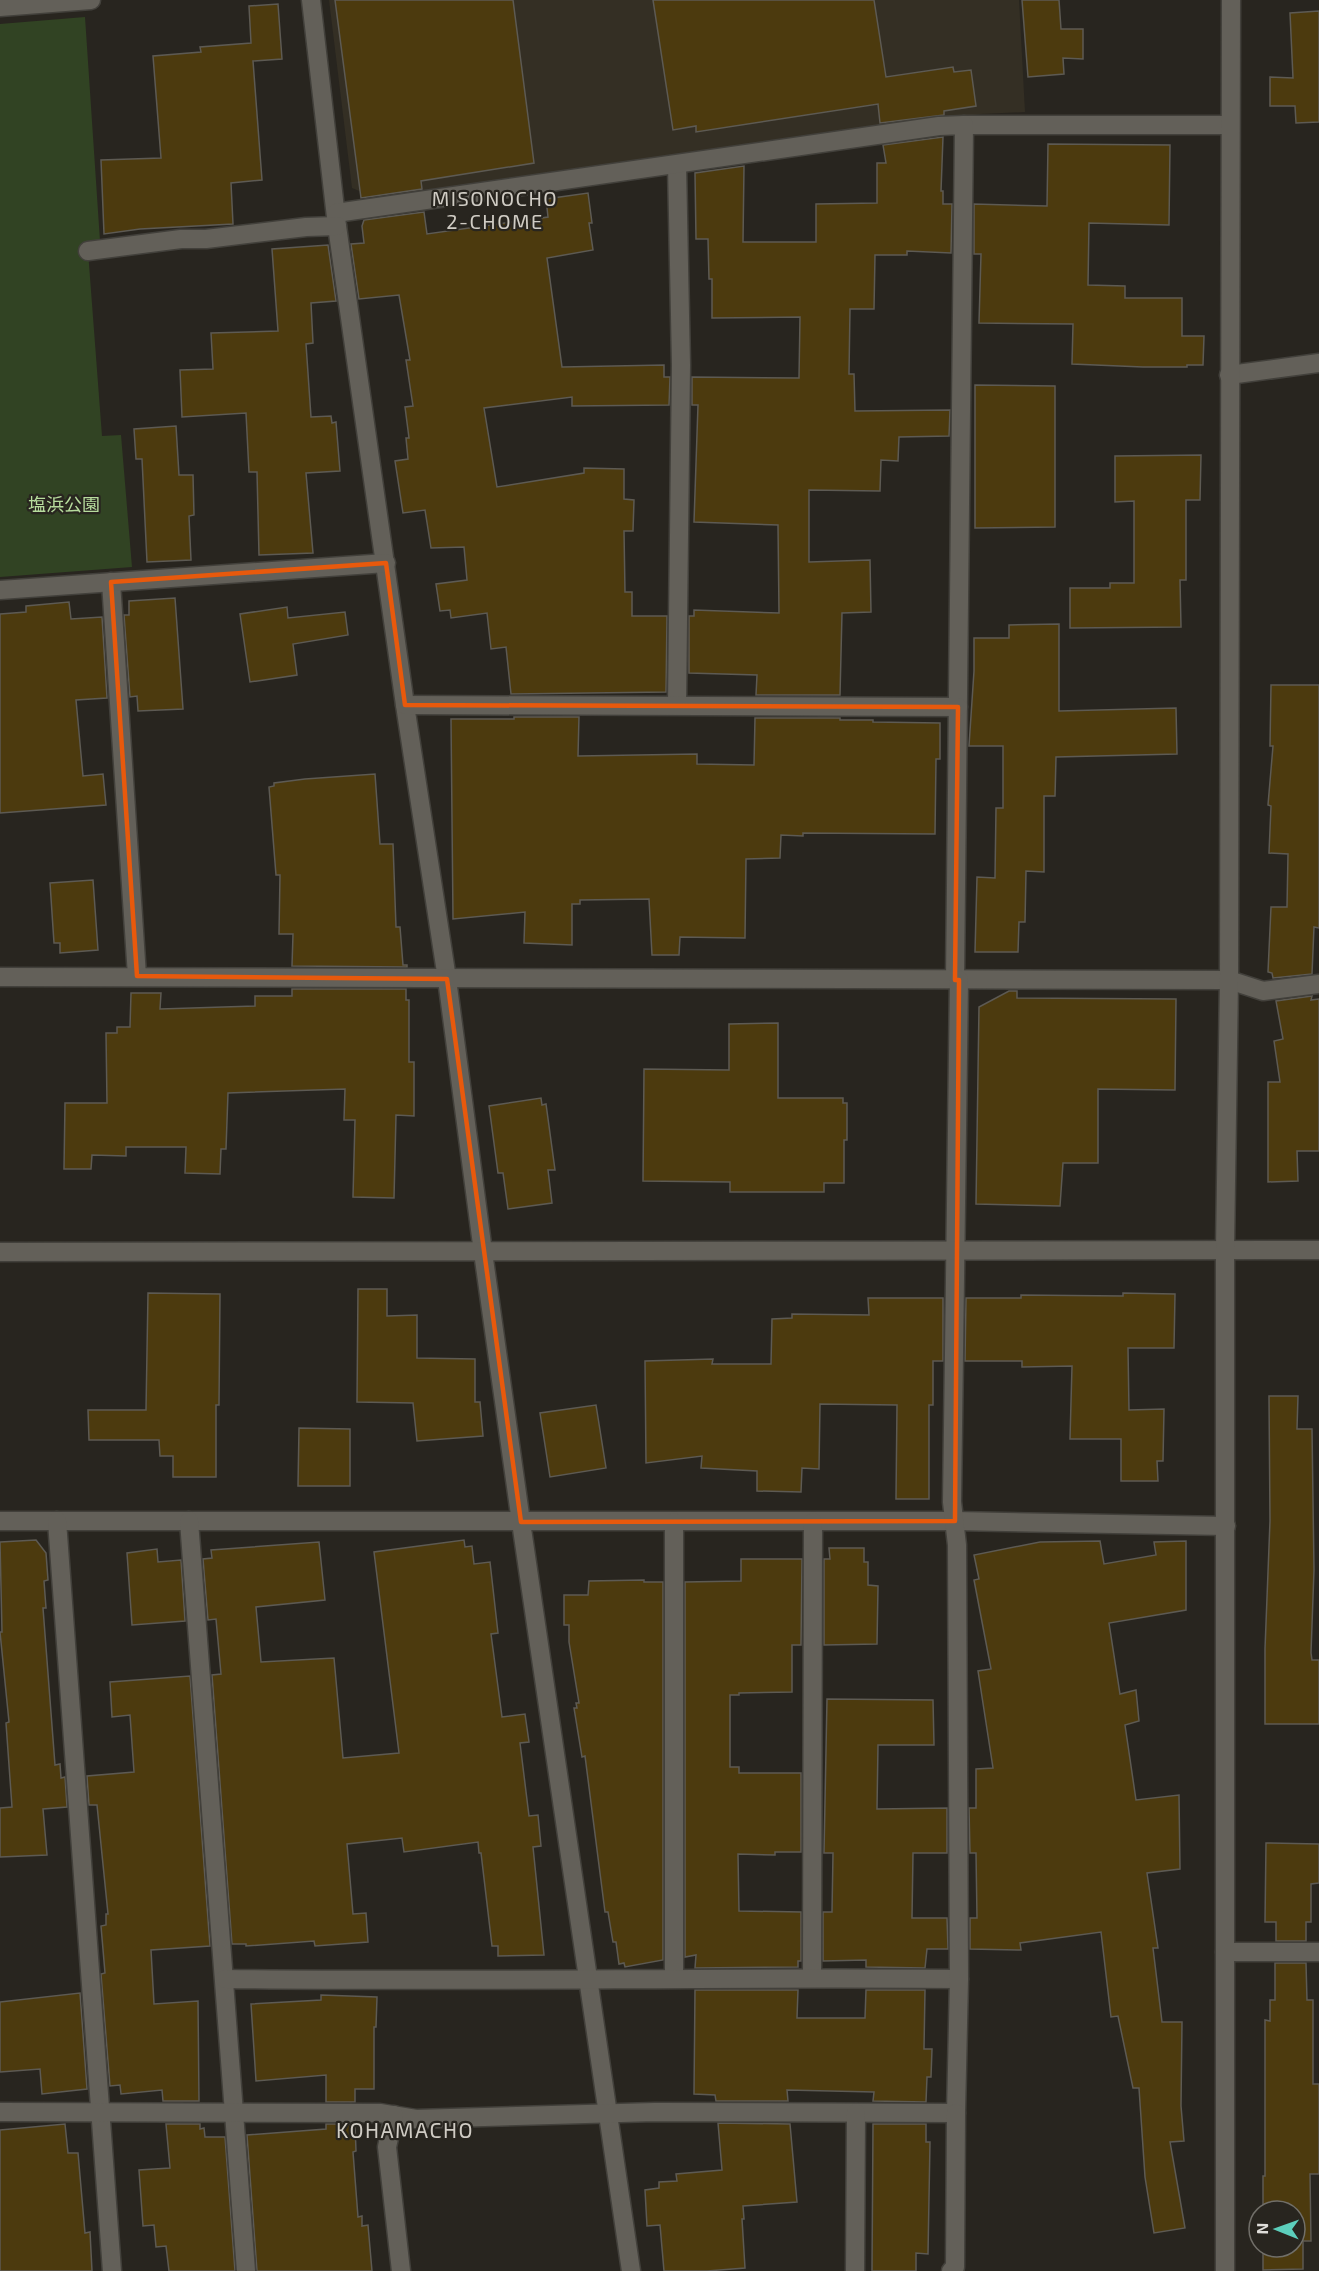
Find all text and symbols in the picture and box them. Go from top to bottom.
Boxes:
district label: MISONOCHO 2-CHOME [432,186,558,233]
park label: 塩浜公園 [28,493,100,515]
district label: KOHAMACHO [336,2117,474,2142]
north arrow [1247,2199,1307,2259]
text: N [1252,2223,1271,2235]

